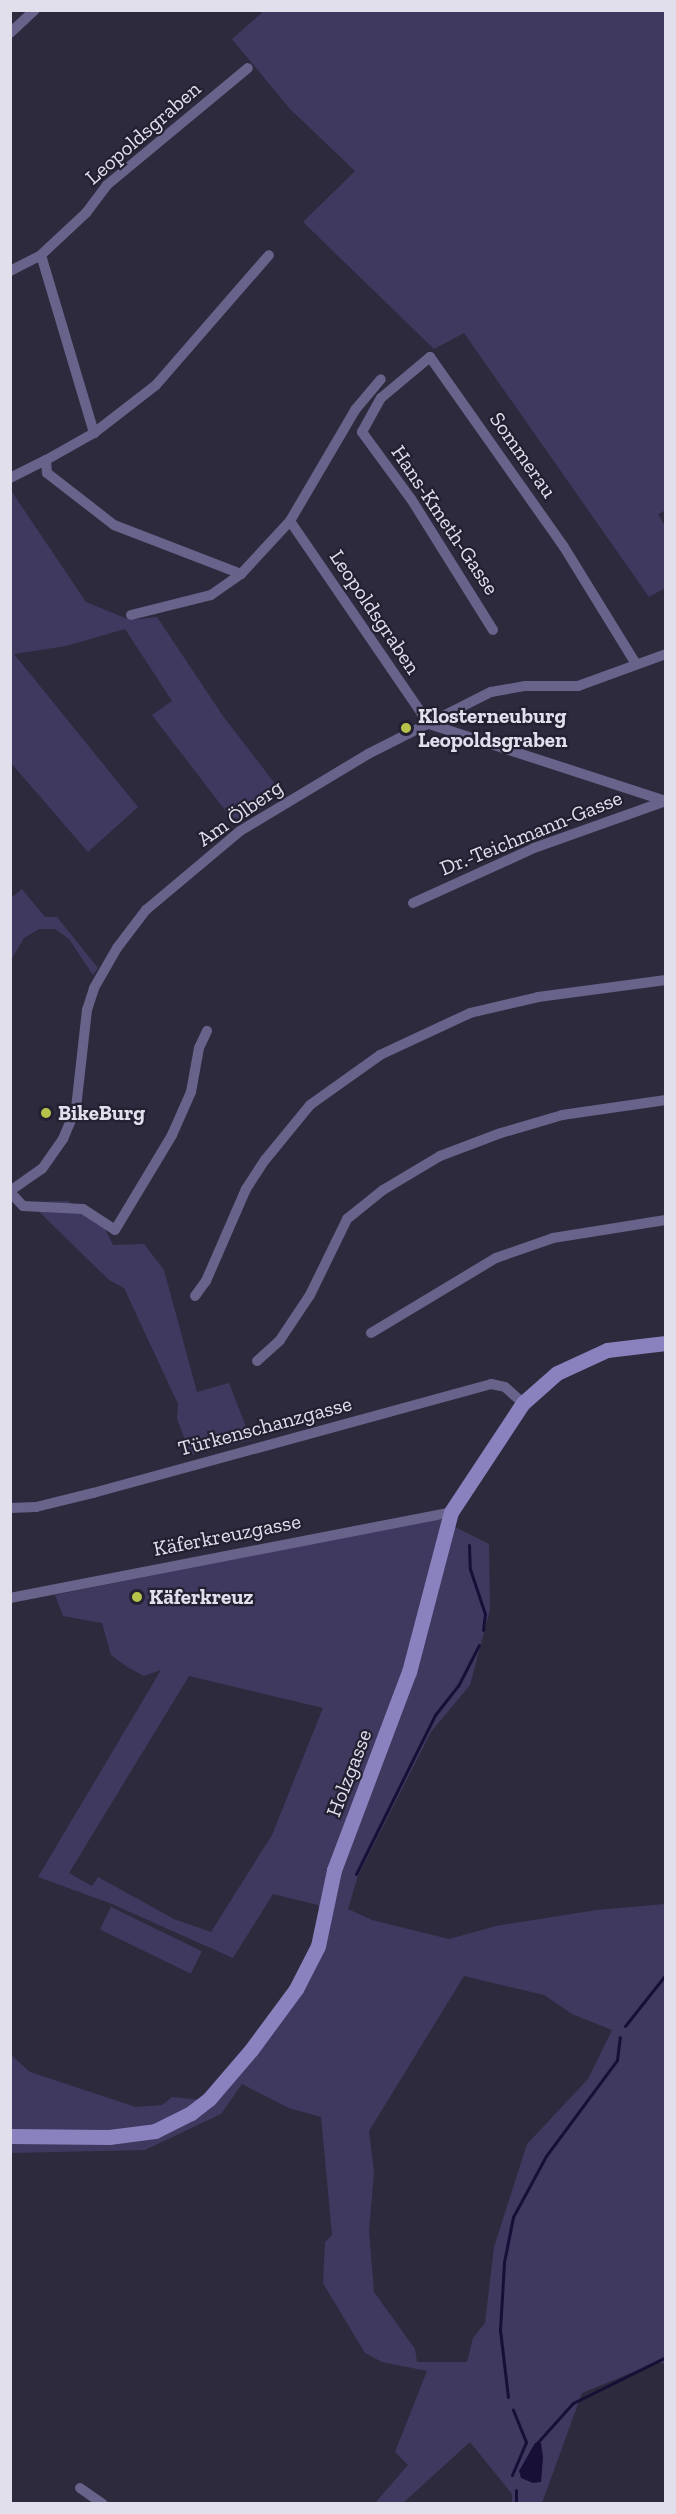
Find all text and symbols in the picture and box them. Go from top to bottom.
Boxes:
street label: Leopoldsgraben [80,76,206,190]
street label: Sommerau [484,407,562,503]
street label: Hans-Kmeth-Gasse [386,440,504,600]
street label: Leopoldsgraben [324,545,426,679]
place label: Klosterneuburg Leopoldsgraben [418,703,567,753]
marker: Klosterneuburg Leopoldsgraben [399,721,413,735]
street label: Am Ölberg [192,774,288,852]
street label: Dr.-Teichmann-Gasse [436,785,626,881]
place label: BikeBurg [58,1100,145,1126]
marker: BikeBurg [39,1106,53,1120]
street label: Türkenschanzgasse [176,1391,354,1461]
street label: Käferkreuzgasse [151,1508,303,1562]
place label: Käferkreuz [149,1584,253,1610]
marker: Käferkreuz [130,1590,144,1604]
street label: Holzgasse [321,1726,377,1820]

